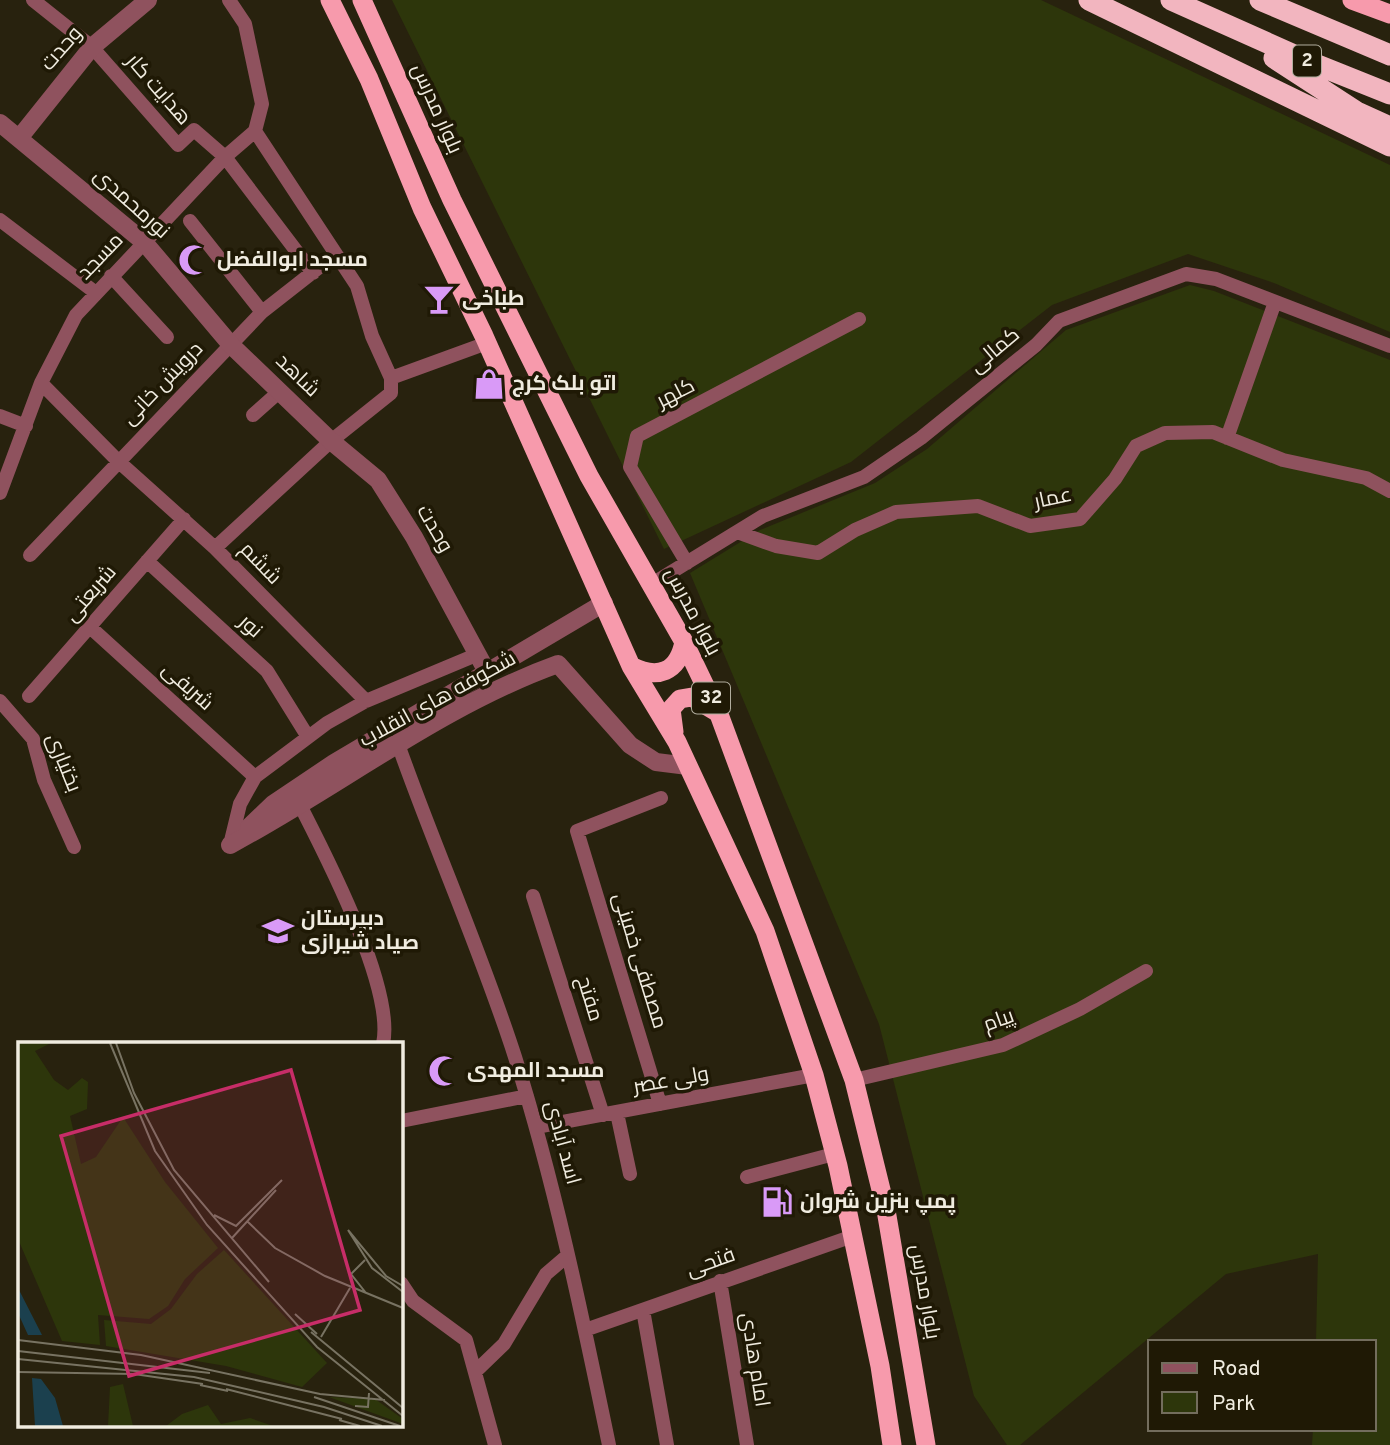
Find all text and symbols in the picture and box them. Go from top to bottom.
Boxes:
street label: وحدت [35,21,89,77]
road number: 2 [1293,45,1321,76]
street label: هدایت کار [119,48,196,131]
street label: بلوار مدرس [404,60,468,158]
street label: نورمحمدی [87,163,175,245]
street label: مسجد [72,228,130,286]
mosque icon: مسجد ابوالفضل [177,243,211,277]
place label: مسجد ابوالفضل [217,247,368,274]
bar icon: طباخی [422,282,456,316]
place label: طباخی [462,286,525,313]
street label: کمالی [964,322,1026,380]
street label: درویش خانی [117,337,209,431]
street label: شاهد [269,348,325,404]
shop icon: اتو بلک کرج [472,367,506,401]
place label: اتو بلک کرج [512,371,617,398]
street label: کلهر [651,373,700,416]
street label: عمار [1030,482,1075,516]
street label: وحدت [410,500,458,558]
street label: ششم [233,537,287,591]
street label: شریعتی [59,560,123,628]
street label: بلوار مدرس [658,563,726,661]
street label: نور [232,609,268,645]
street label: شکوفه های انقلاب [355,646,521,754]
street label: شریفی [155,657,219,717]
road number: 32 [692,682,730,713]
street label: بختیاری [39,730,87,796]
street label: مصطفی خمینی [606,890,672,1032]
place label: دبیرستان صیاد شیرازی [301,906,419,957]
school or university icon: دبیرستان صیاد شیرازی [261,914,295,948]
street label: مفتح [569,973,609,1025]
street label: پیام [980,1003,1019,1039]
inset map [18,1042,402,1428]
mosque icon: مسجد المهدی [427,1054,461,1088]
place label: مسجد المهدی [467,1058,604,1085]
street label: ولی عصر [630,1061,711,1101]
street label: اسد آبادی [538,1098,586,1188]
fuel station icon: پمپ بنزین شروان [760,1185,794,1219]
place label: پمپ بنزین شروان [800,1189,956,1216]
street label: فتحی [683,1242,739,1284]
street label: بلوار مدرس [902,1242,946,1342]
street label: امام هادی [733,1311,775,1409]
legend [1148,1340,1376,1431]
text: Road [1212,1356,1261,1383]
text: Park [1212,1391,1255,1418]

